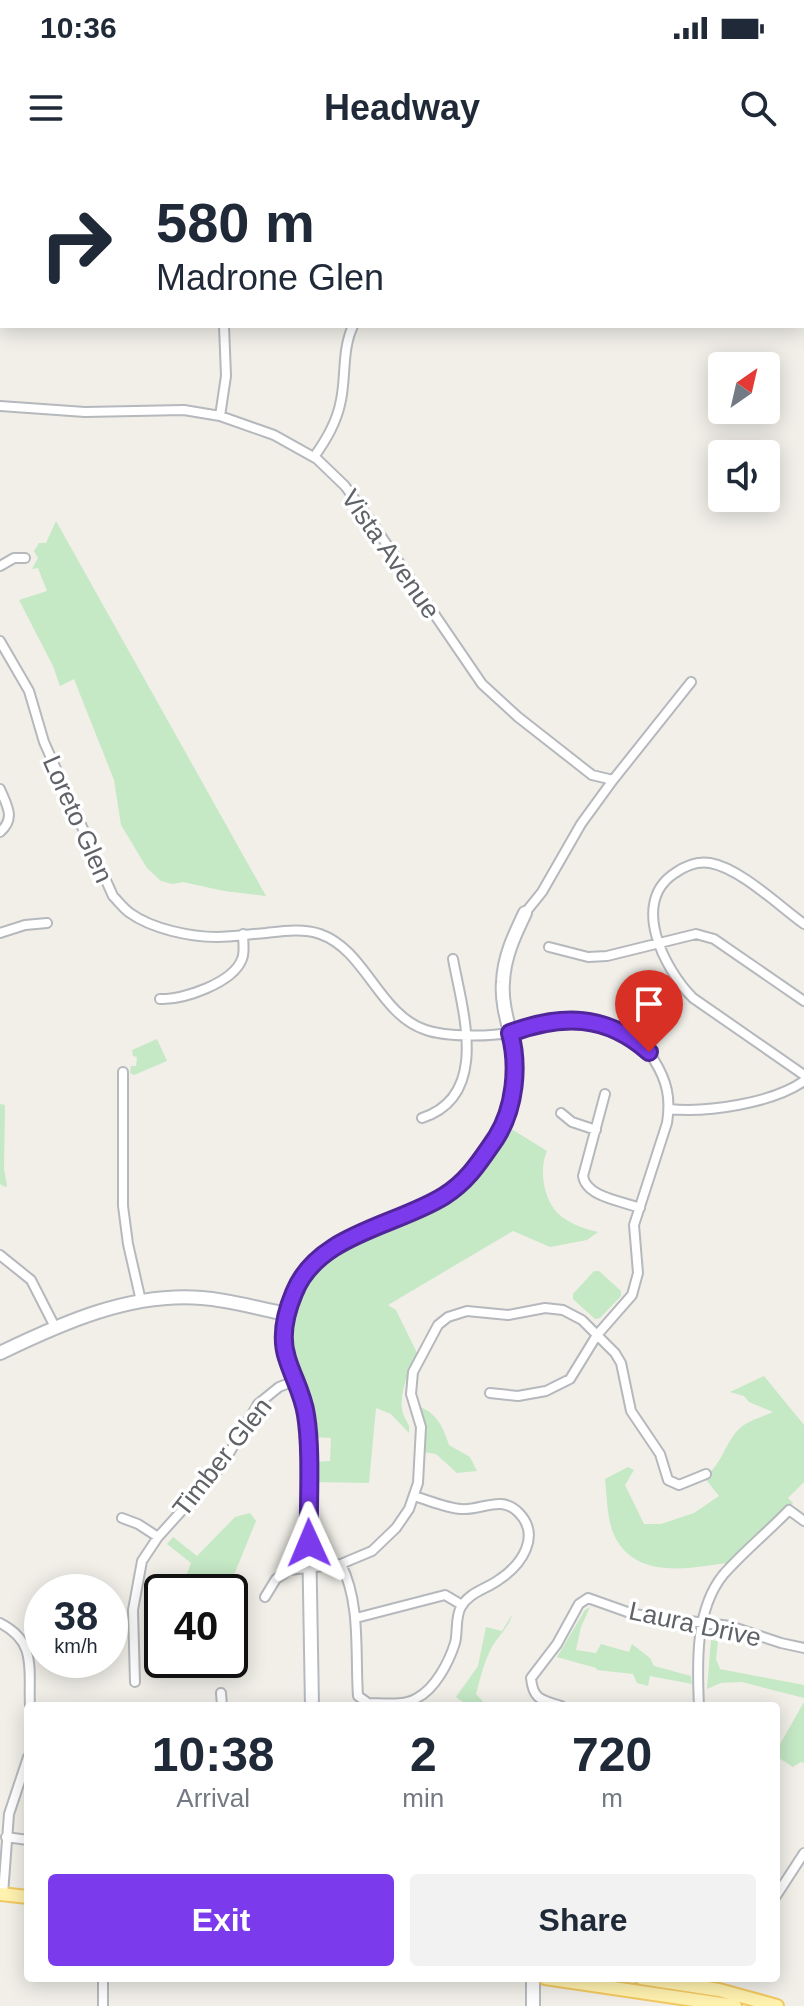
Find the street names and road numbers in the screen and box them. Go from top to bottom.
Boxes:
street label: Vista Avenue [335,484,447,624]
street label: Loreto Glen [37,751,119,887]
street label: Timber Glen [166,1392,278,1522]
street label: Laura Drive [626,1595,764,1653]

